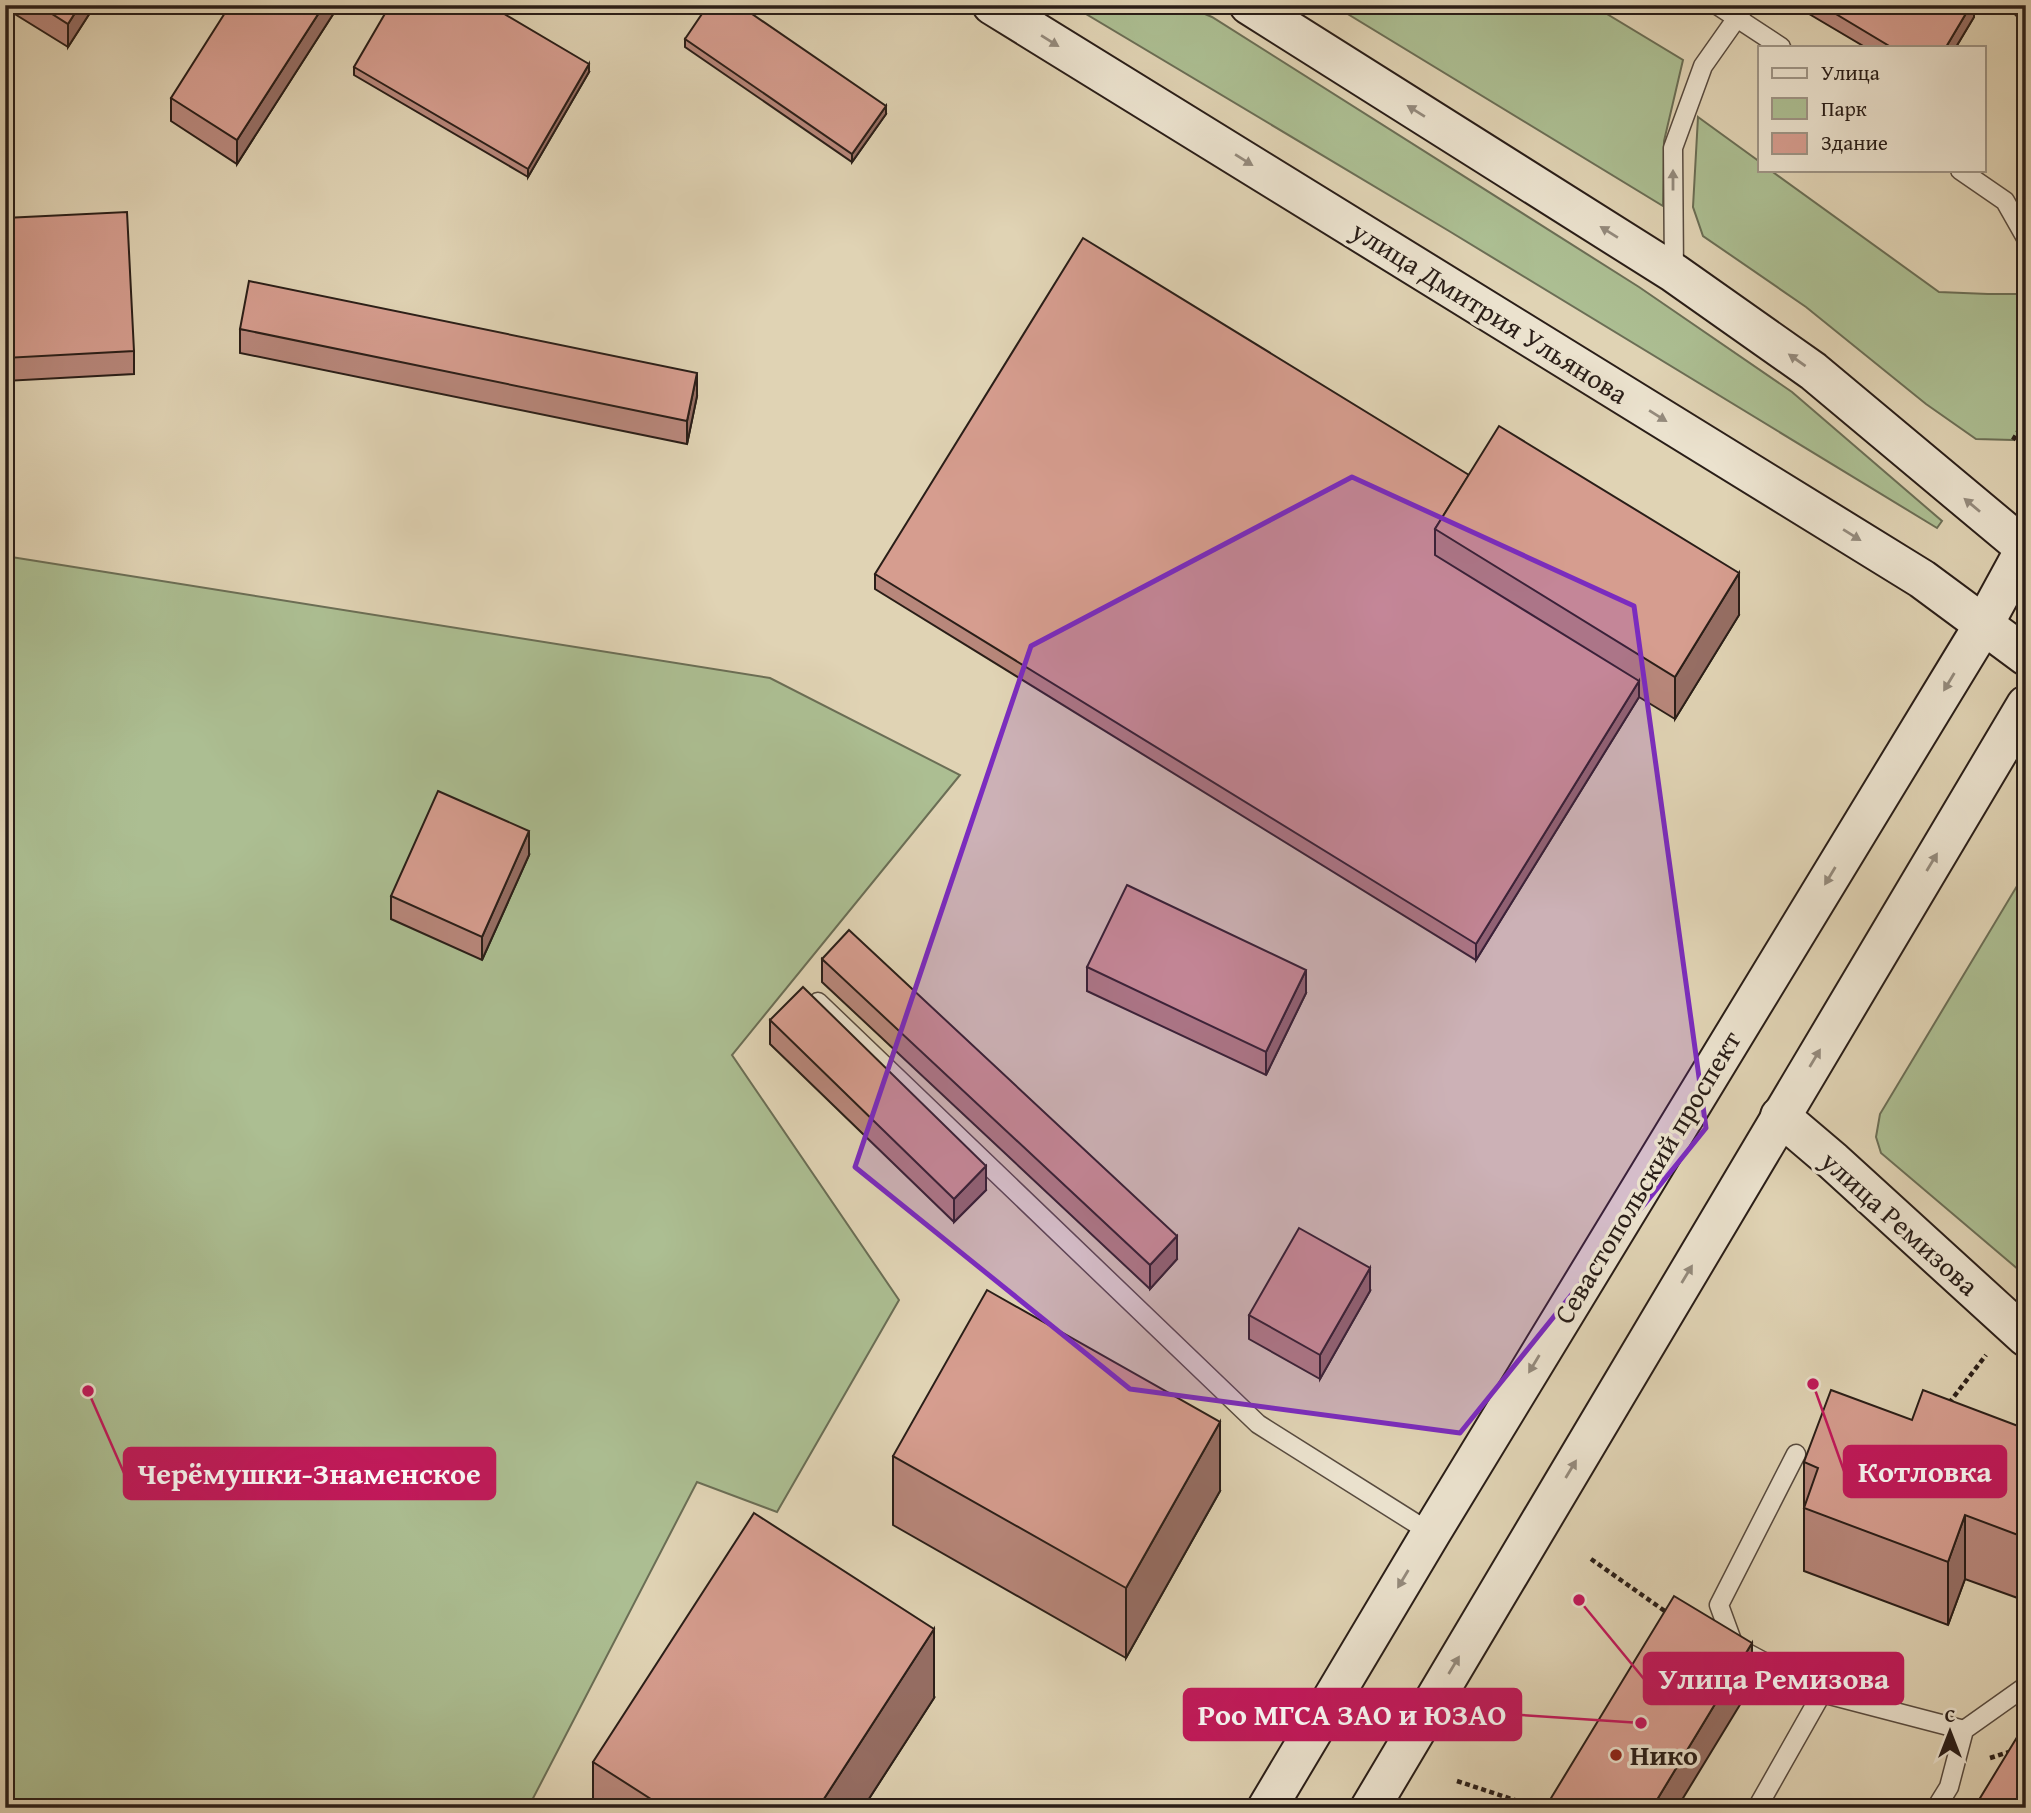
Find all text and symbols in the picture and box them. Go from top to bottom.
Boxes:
one-way arrow [1040,34,1060,47]
legend [1758,46,1986,172]
text: Улица [1821,57,1880,88]
text: Парк [1821,93,1867,124]
one-way arrow [1407,104,1426,117]
text: Здание [1821,127,1888,158]
one-way arrow [1234,154,1253,167]
one-way arrow [1667,169,1679,191]
street label: улица Дмитрия Ульянова [1343,209,1637,414]
one-way arrow [1599,225,1619,238]
one-way arrow [1788,353,1806,367]
one-way arrow [1649,409,1668,422]
one-way arrow [1964,498,1981,513]
one-way arrow [1842,529,1861,542]
one-way arrow [1942,673,1955,692]
one-way arrow [1925,853,1938,872]
one-way arrow [1824,867,1837,886]
street label: Севастопольский проспект [1543,1022,1751,1331]
one-way arrow [1809,1048,1821,1067]
street label: улица Ремизова [1812,1140,1989,1305]
one-way arrow [1681,1264,1693,1283]
one-way arrow [1527,1354,1540,1373]
callout: Котловка [1844,1446,2006,1497]
callout: Черёмушки-Знаменское [124,1448,495,1499]
text: Котловка [1858,1449,1993,1493]
text: Черёмушки-Знаменское [137,1451,481,1495]
one-way arrow [1564,1460,1577,1479]
one-way arrow [1397,1570,1409,1589]
callout: Улица Ремизова [1644,1653,1903,1704]
one-way arrow [1448,1655,1461,1674]
text: Улица Ремизова [1658,1656,1890,1700]
callout: Роо МГСА ЗАО и ЮЗАО [1184,1689,1521,1740]
text: Роо МГСА ЗАО и ЮЗАО [1198,1692,1506,1736]
north arrow [1916,1698,1986,1768]
text: С [1945,1701,1956,1729]
place label: Нико [1630,1734,1698,1775]
marker: Нико [1608,1747,1624,1763]

